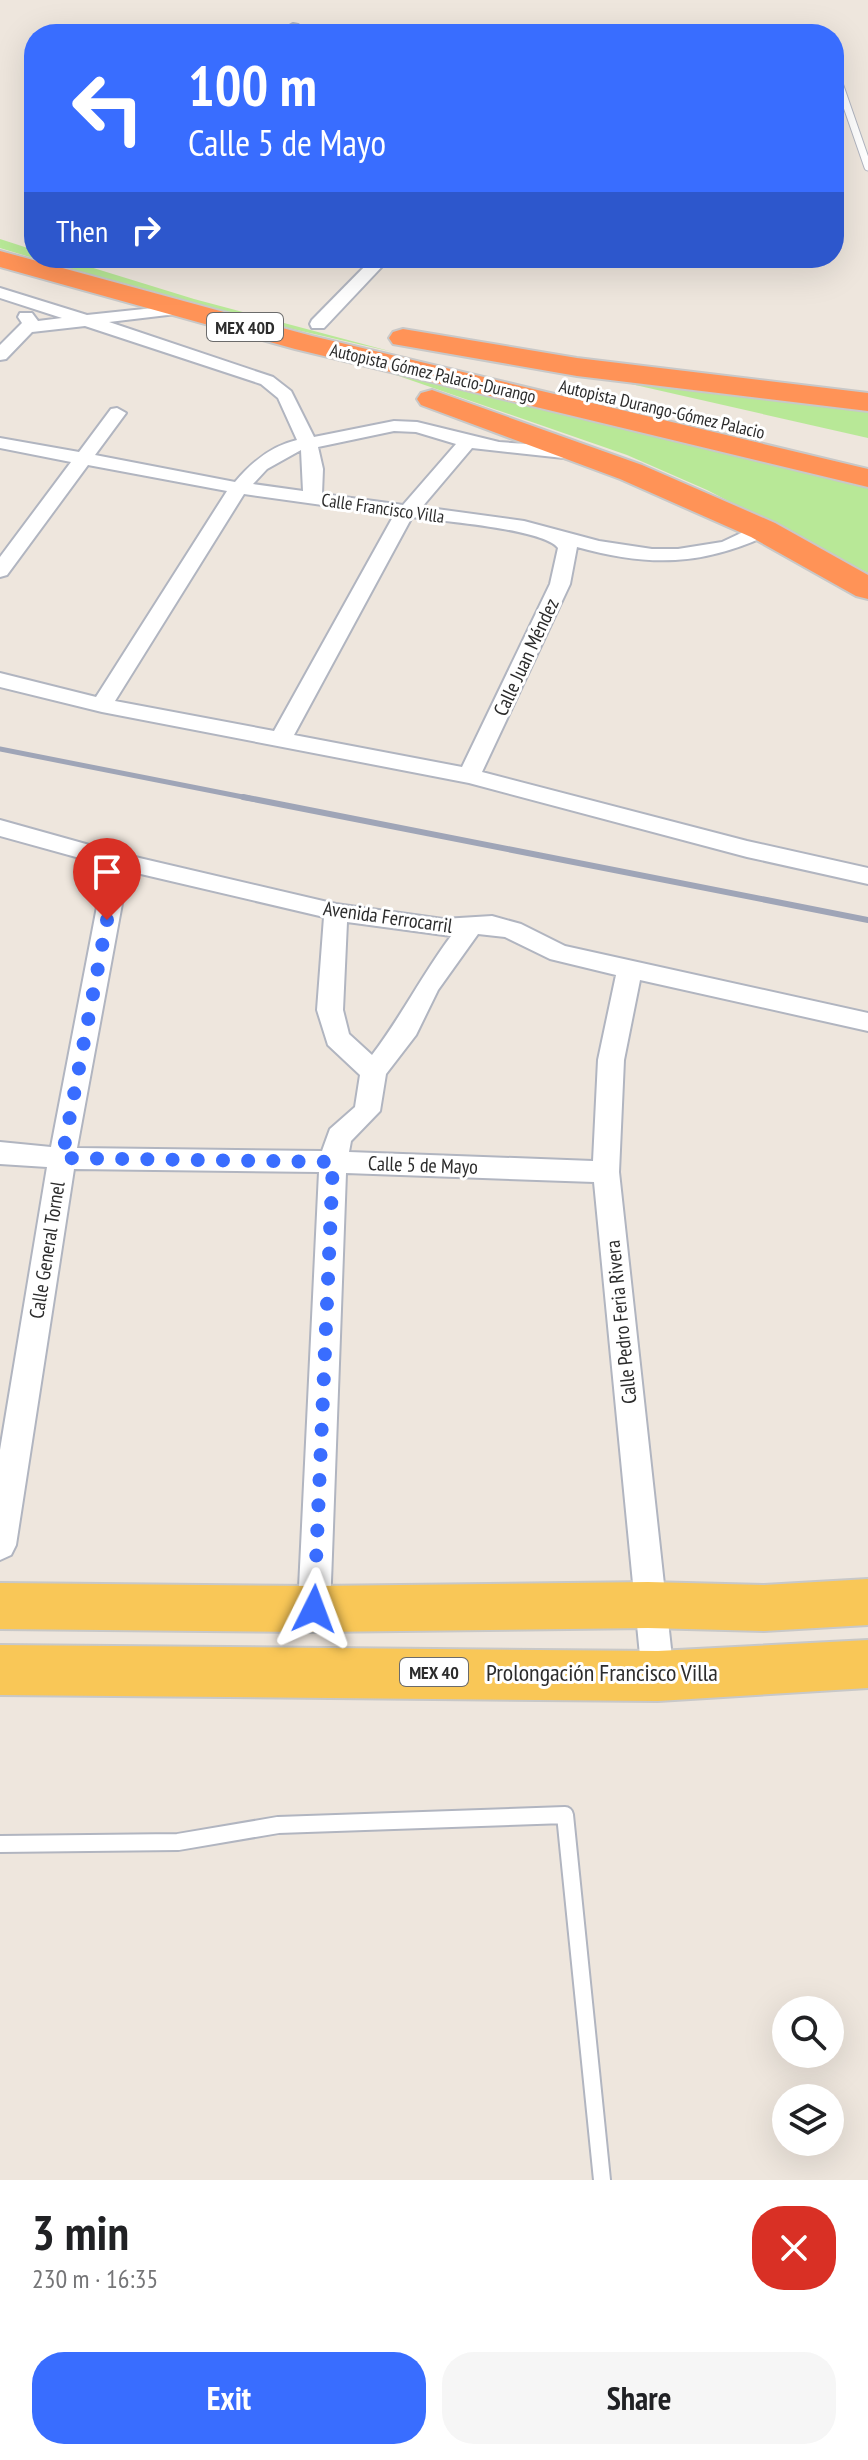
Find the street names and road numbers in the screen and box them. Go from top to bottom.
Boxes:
road number: MEX 40D [207,313,283,341]
street label: Autopista Gómez Palacio-Durango [328,338,538,408]
street label: Autopista Durango-Gómez Palacio [557,374,767,444]
street label: Calle Francisco Villa [320,488,446,528]
street label: Calle Juan Méndez [487,594,565,720]
street label: Avenida Ferrocarril [322,895,455,939]
street label: Calle 5 de Mayo [368,1150,478,1180]
street label: Calle General Tornel [23,1179,71,1320]
street label: Calle Pedro Feria Rivera [599,1239,643,1405]
street label: Prolongación Francisco Villa [486,1657,718,1688]
road number: MEX 40 [400,1658,468,1686]

